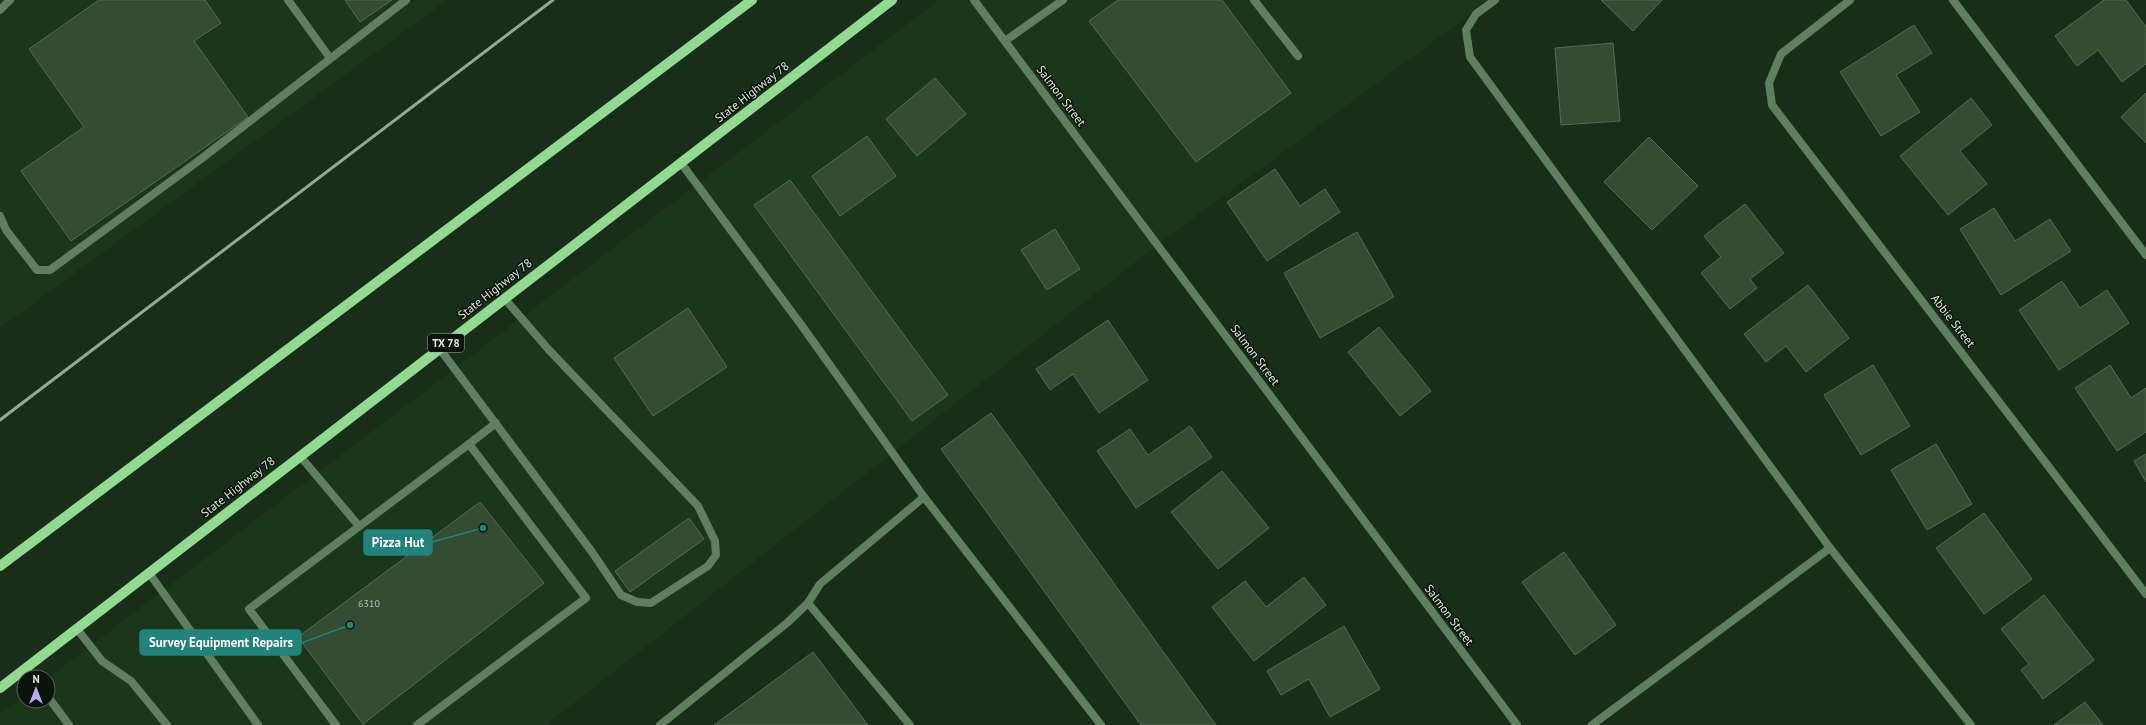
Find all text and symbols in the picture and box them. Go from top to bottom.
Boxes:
street label: State Highway 78 [712,58,792,125]
street label: Salmon Street [1034,62,1089,129]
street label: State Highway 78 [455,255,535,322]
street label: Abbie Street [1928,291,1979,350]
street label: Salmon Street [1228,321,1283,388]
road number: TX 78 [428,334,464,352]
street label: State Highway 78 [198,453,278,520]
callout: Pizza Hut [364,530,432,555]
text: Pizza Hut [372,534,425,551]
street label: Salmon Street [1422,581,1477,648]
house number: 6310 [358,597,380,610]
callout: Survey Equipment Repairs [140,630,301,655]
text: Survey Equipment Repairs [149,634,294,651]
north arrow [16,669,56,709]
text: N [32,672,40,686]

